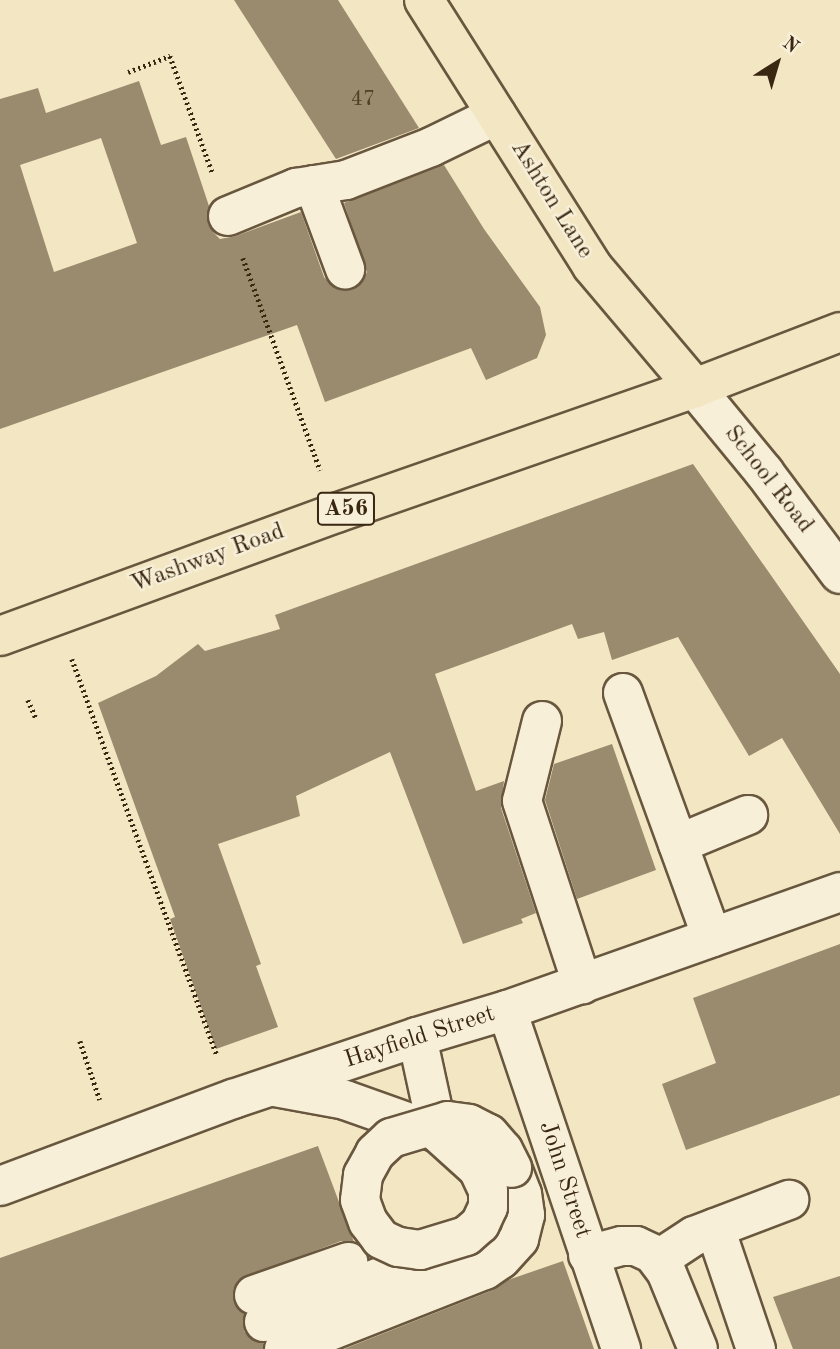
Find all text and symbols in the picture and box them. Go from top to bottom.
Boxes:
north arrow [742,28,812,98]
text: N [778,34,801,58]
house number: 47 [351,87,375,113]
street label: Ashton Lane [503,136,599,264]
street label: School Road [717,420,819,540]
road number: A56 [316,489,376,528]
street label: Washway Road [127,518,289,600]
street label: Hayfield Street [341,1000,499,1076]
street label: John Street [532,1118,596,1242]

